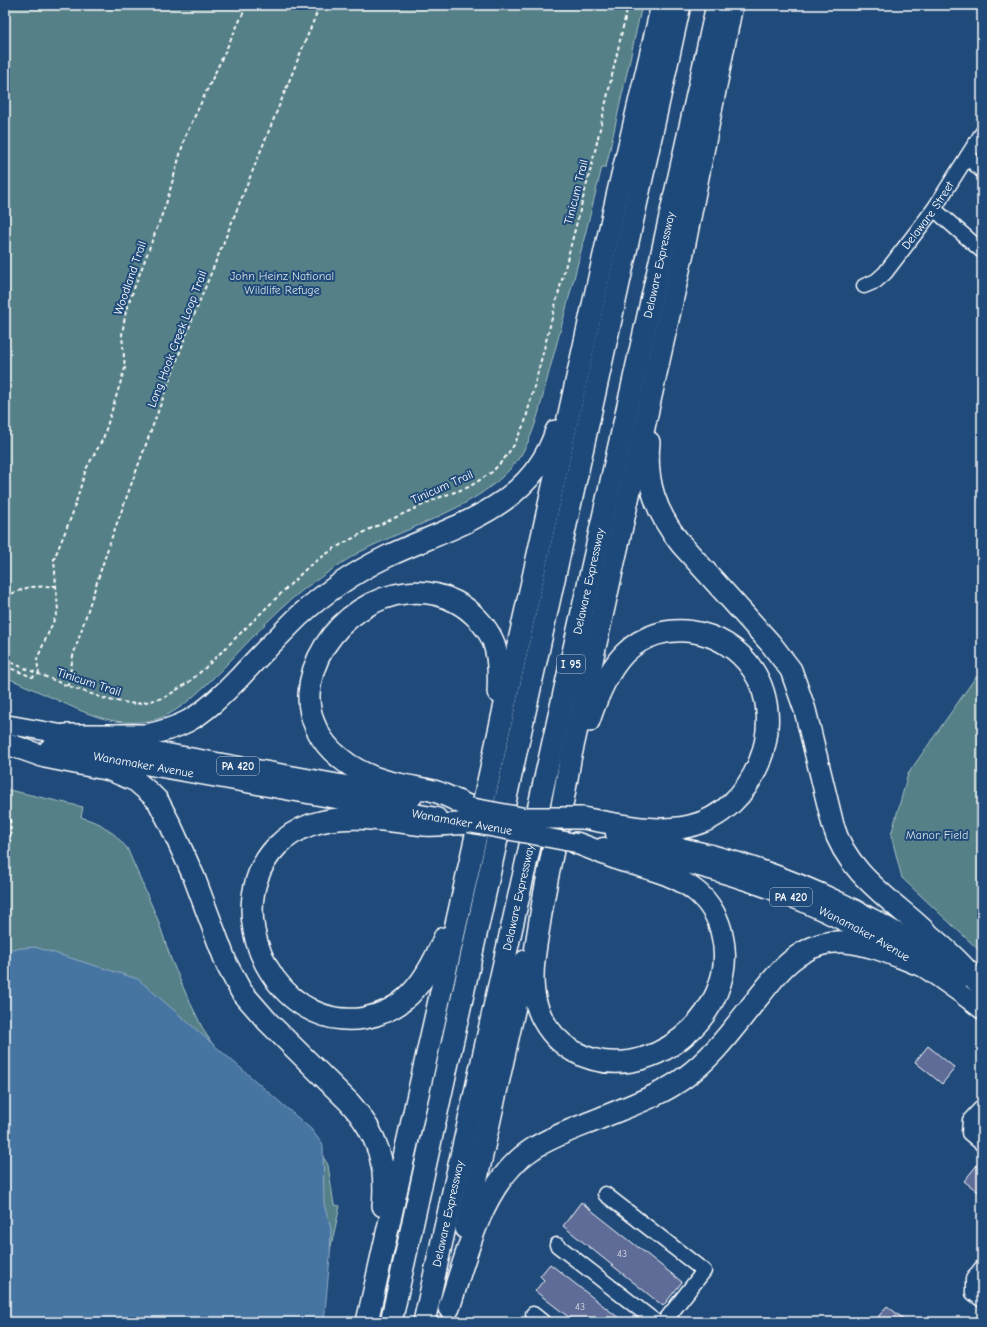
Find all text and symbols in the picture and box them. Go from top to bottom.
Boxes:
street label: Tinicum Trail [561,158,591,226]
street label: Delaware Street [899,178,957,252]
street label: Delaware Expressway [641,210,678,319]
street label: Woodland Trail [111,239,149,317]
street label: Long Hook Creek Loop Trail [144,269,210,409]
park label: John Heinz National Wildlife Refuge [230,269,334,297]
street label: Tinicum Trail [409,467,475,507]
street label: Delaware Expressway [570,526,608,636]
road number: I 95 [557,655,585,673]
street label: Tinicum Trail [55,665,123,699]
street label: Wanamaker Avenue [92,749,195,781]
road number: PA 420 [217,757,259,775]
street label: Wanamaker Avenue [411,806,513,838]
park label: Manor Field [906,828,968,842]
street label: Delaware Expressway [500,842,537,952]
road number: PA 420 [770,888,812,906]
street label: Wanamaker Avenue [817,903,913,964]
street label: Delaware Expressway [429,1159,467,1268]
house number: 43 [617,1248,627,1260]
house number: 43 [575,1301,585,1313]

